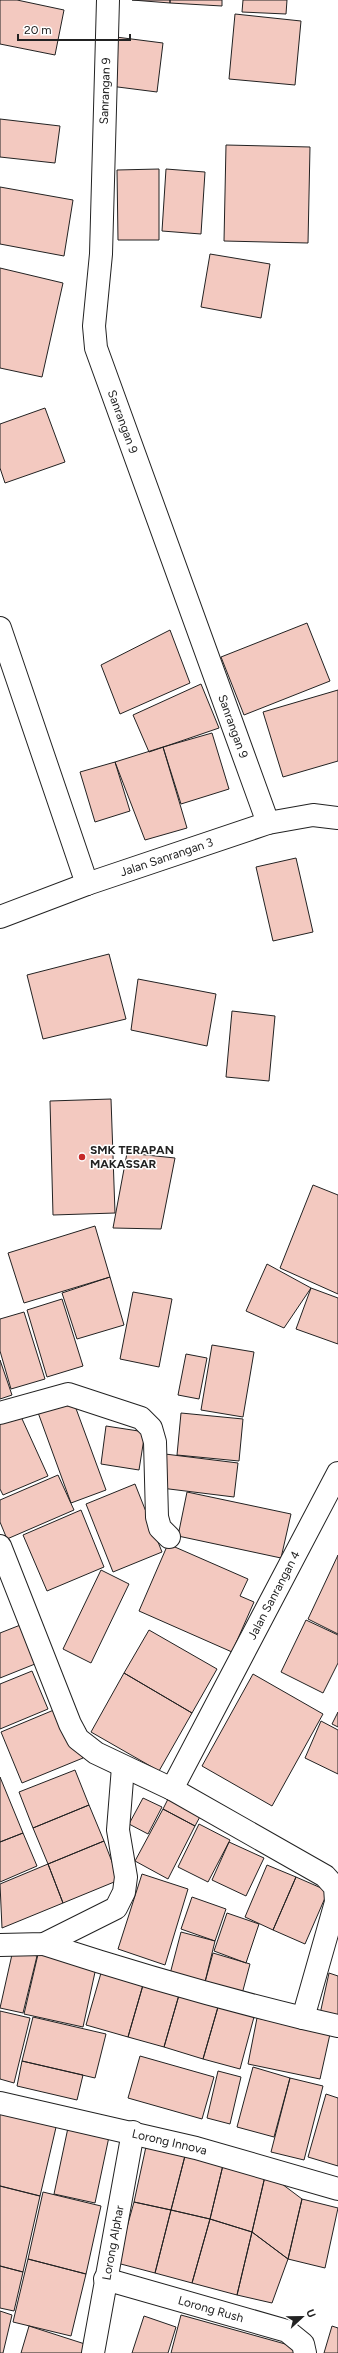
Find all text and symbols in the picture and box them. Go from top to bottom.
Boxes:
scale bar [18,16,130,42]
text: 20 m [24,23,52,37]
street label: Sanrangan 9 [97,57,113,125]
street label: Sanrangan 9 [105,388,141,456]
street label: Sanrangan 9 [215,693,251,760]
street label: Jalan Sanrangan 3 [118,835,215,879]
place label: SMK TERAPAN MAKASSAR [90,1143,174,1171]
marker: SMK TERAPAN MAKASSAR [77,1152,87,1162]
street label: Jalan Sanrangan 4 [245,1548,303,1642]
street label: Lorong Innova [131,2127,209,2158]
street label: Lorong Alphar [99,2204,127,2281]
street label: Lorong Rush [176,2293,245,2325]
north arrow [282,2297,322,2337]
text: U [303,2307,318,2320]

